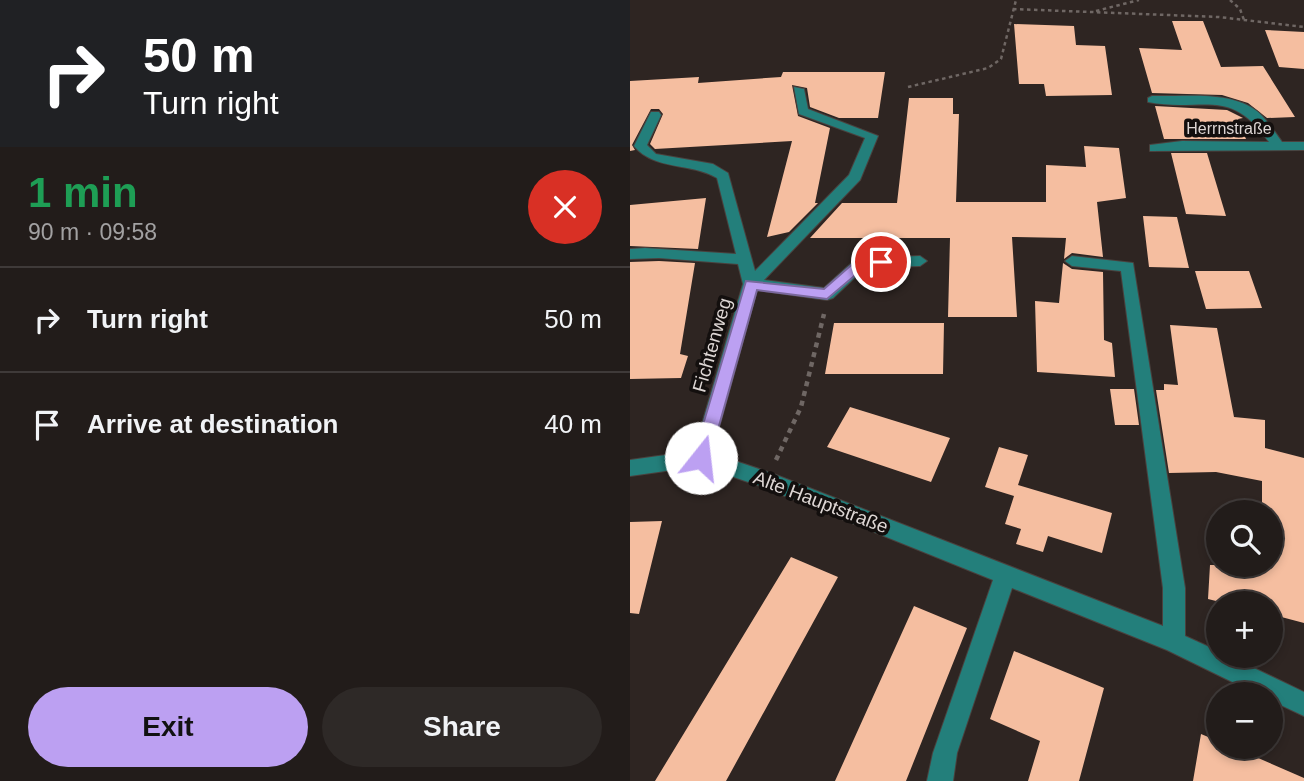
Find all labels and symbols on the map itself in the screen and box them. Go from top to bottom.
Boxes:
street label: Herrnstraße [1186,120,1272,137]
pin [851,232,911,292]
street label: Fichtenweg [689,295,735,395]
position arrow [664,421,738,495]
street label: Alte Hauptstraße [751,467,891,537]

